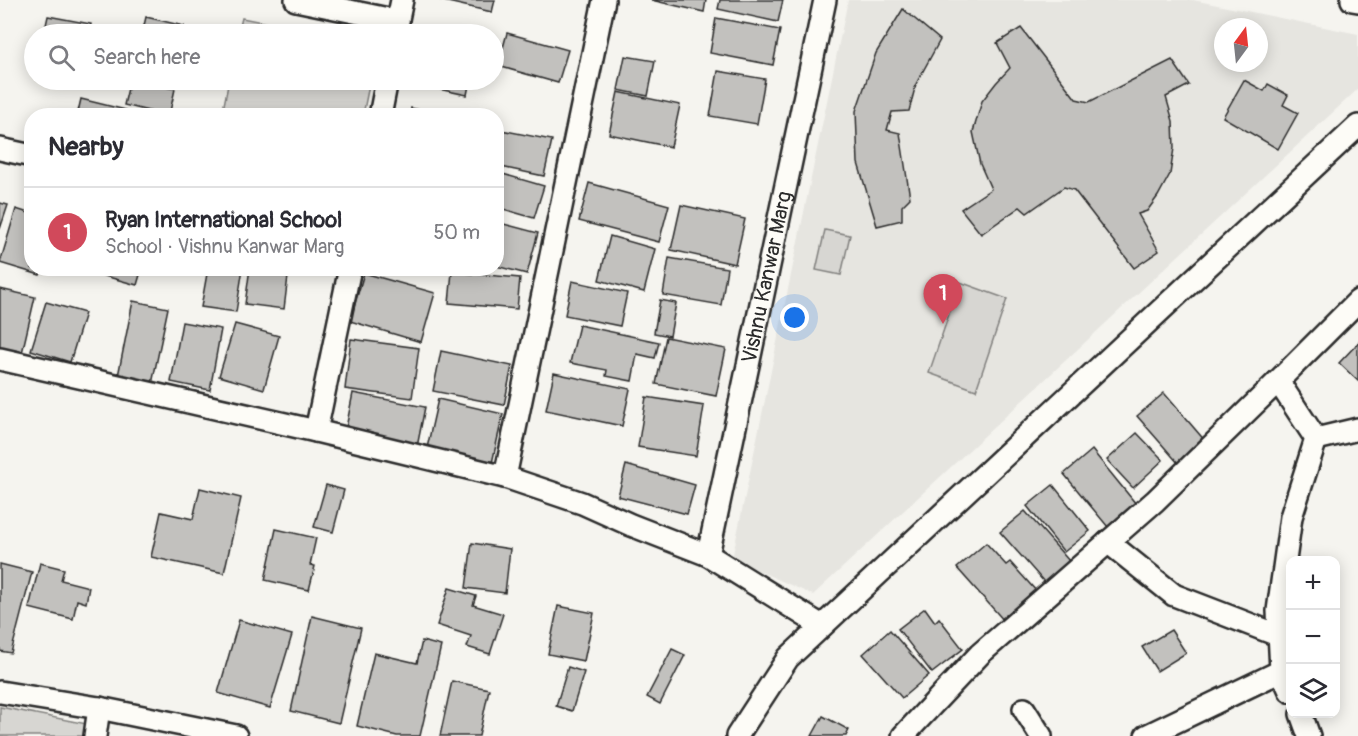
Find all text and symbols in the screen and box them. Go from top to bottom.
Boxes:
north arrow [1214,18,1268,72]
search box [24,24,504,90]
icon: search [45,41,78,74]
text: Search here [93,43,200,71]
text: Nearby [48,131,124,163]
street label: Vishnu Kanwar Marg [736,189,798,366]
text: Ryan International School [105,206,342,234]
text: 1 [64,220,71,245]
text: 50 m [433,220,480,245]
text: School · Vishnu Kanwar Marg [105,234,344,259]
pin: 1 [924,274,962,324]
your location [780,303,809,332]
map controls [1286,556,1340,718]
button: + [1286,556,1340,610]
button: − [1286,610,1340,664]
button: layers [1286,664,1340,718]

